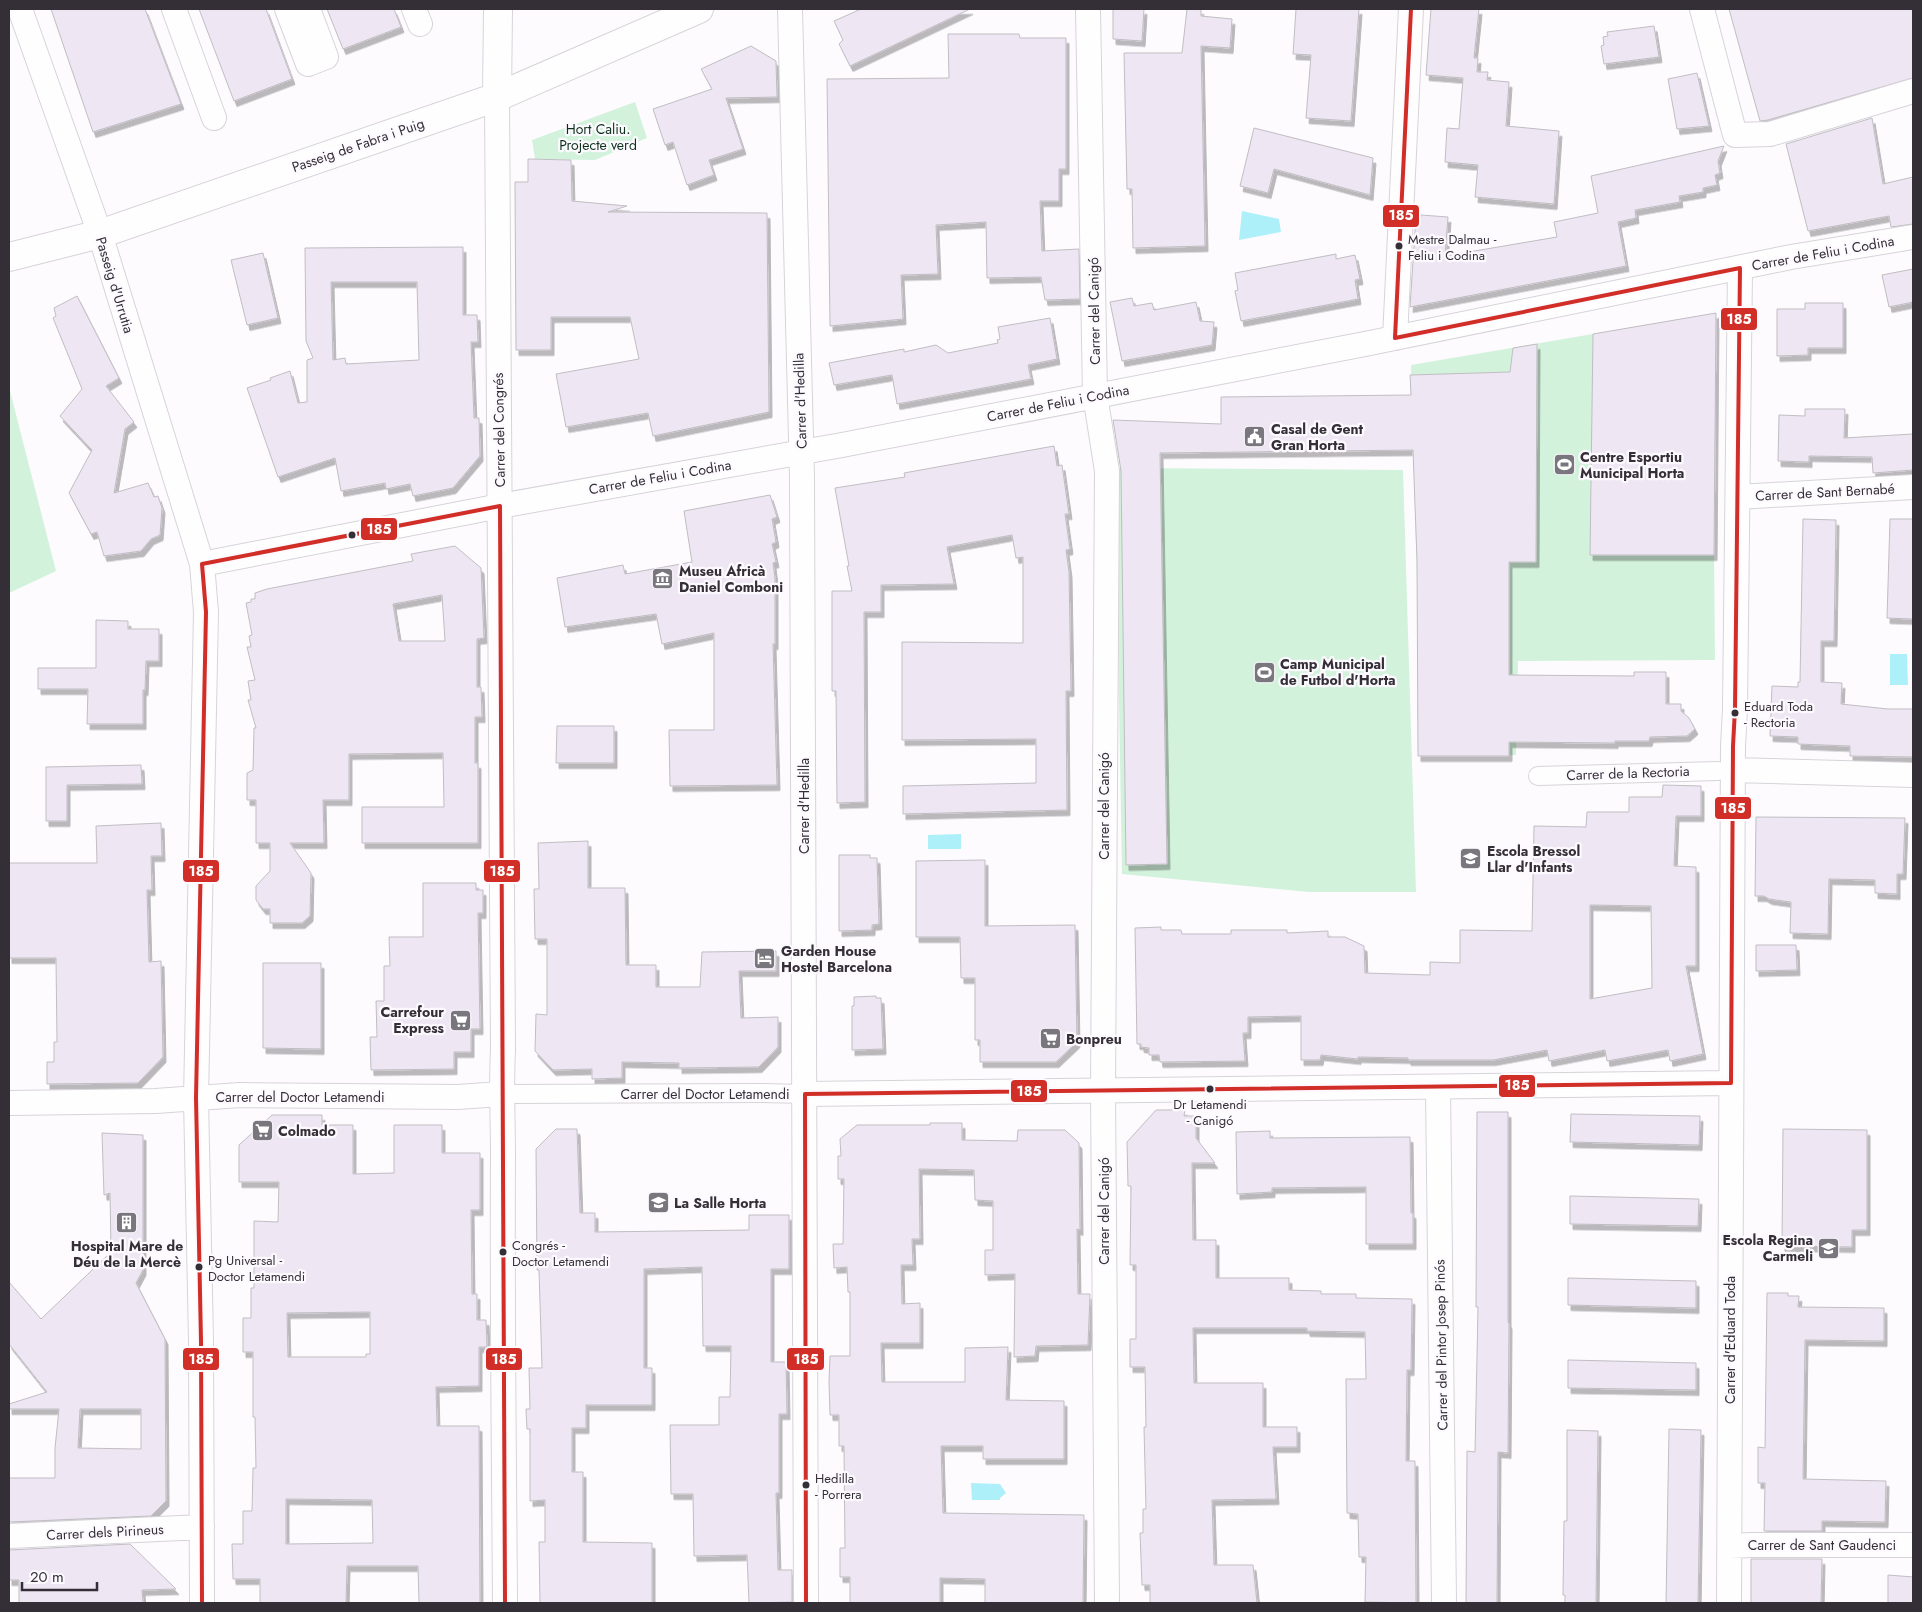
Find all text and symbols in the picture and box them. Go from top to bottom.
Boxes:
street label: Passeig de Fabra i Puig [289,113,427,177]
park label: Hort Caliu. Projecte verd [559,119,637,155]
line badge: 185 [1382,204,1420,228]
text: 185 [1389,205,1413,225]
place label: Mestre Dalmau - Feliu i Codina [1408,230,1497,265]
street label: Carrer de Feliu i Codina [1750,231,1896,275]
street label: Passeig d'Urrutia [91,234,139,336]
marker: Mestre Dalmau - Feliu i Codina [1394,241,1404,251]
street label: Carrer del Canigó [1083,257,1105,365]
line badge: 185 [1720,307,1758,331]
text: 185 [1727,309,1751,329]
street label: Carrer d'Hedilla [788,353,812,449]
street label: Carrer del Congrés [488,372,510,487]
street label: Carrer de Feliu i Codina [985,379,1131,427]
place label: Casal de Gent Gran Horta [1271,419,1364,455]
public building icon: Casal de Gent Gran Horta [1243,425,1267,449]
place label: Centre Esportiu Municipal Horta [1580,447,1684,483]
sports icon: Centre Esportiu Municipal Horta [1552,453,1576,477]
street label: Carrer de Feliu i Codina [587,455,733,499]
street label: Carrer de Sant Bernabé [1755,478,1895,506]
line badge: 185 [360,517,398,541]
text: 185 [367,519,391,539]
unlabelled marker [347,530,357,540]
place label: Museu Africà Daniel Comboni [679,561,783,597]
museum icon: Museu Africà Daniel Comboni [651,567,675,591]
place label: Camp Municipal de Futbol d'Horta [1280,654,1396,690]
sports icon: Camp Municipal de Futbol d'Horta [1252,660,1276,684]
place label: Eduard Toda - Rectoria [1744,697,1813,732]
marker: Eduard Toda - Rectoria [1730,708,1740,718]
street label: Carrer del Canigó [1094,752,1114,860]
street label: Carrer d'Hedilla [794,758,814,854]
street label: Carrer de la Rectoria [1566,761,1690,785]
line badge: 185 [1714,796,1752,820]
text: 185 [1721,798,1745,818]
place label: Escola Bressol Llar d'Infants [1487,841,1580,877]
school or university icon: Escola Bressol Llar d'Infants [1459,847,1483,871]
line badge: 185 [182,859,220,883]
line badge: 185 [483,859,521,883]
text: 185 [189,861,213,881]
text: 185 [490,861,514,881]
place label: Garden House Hostel Barcelona [781,941,892,977]
hotel icon: Garden House Hostel Barcelona [753,947,777,971]
place label: Carrefour Express [380,1002,445,1038]
supermarket icon: Carrefour Express [448,1008,472,1032]
supermarket icon: Bonpreu [1038,1027,1062,1051]
place label: Bonpreu [1066,1029,1122,1049]
line badge: 185 [1498,1074,1536,1098]
text: 185 [1505,1075,1529,1095]
line badge: 185 [1010,1079,1048,1103]
text: 185 [1017,1081,1041,1101]
street label: Carrer del Doctor Letamendi [620,1084,790,1104]
marker: Dr Letamendi - Canigó [1205,1084,1215,1094]
street label: Carrer del Doctor Letamendi [215,1087,385,1107]
place label: Dr Letamendi - Canigó [1173,1095,1247,1130]
supermarket icon: Colmado [250,1119,274,1143]
place label: Colmado [278,1121,336,1141]
street label: Carrer del Canigó [1094,1157,1114,1265]
school or university icon: La Salle Horta [646,1191,670,1215]
place label: La Salle Horta [674,1193,766,1213]
building icon: Hospital Mare de Déu de la Mercè [115,1211,139,1235]
place label: Escola Regina Carmeli [1722,1230,1813,1266]
place label: Hospital Mare de Déu de la Mercè [71,1236,183,1272]
place label: Congrés - Doctor Letamendi [512,1236,609,1271]
school or university icon: Escola Regina Carmeli [1817,1236,1841,1260]
marker: Congrés - Doctor Letamendi [498,1247,508,1257]
place label: Pg Universal - Doctor Letamendi [208,1251,305,1286]
street label: Carrer del Pintor Josep Pinós [1430,1259,1452,1431]
marker: Pg Universal - Doctor Letamendi [194,1262,204,1272]
street label: Carrer d'Eduard Toda [1720,1276,1740,1404]
line badge: 185 [182,1347,220,1371]
line badge: 185 [485,1347,523,1371]
line badge: 185 [786,1347,825,1371]
text: 185 [189,1349,213,1369]
text: 185 [492,1349,516,1369]
text: 185 [794,1349,818,1369]
place label: Hedilla - Porrera [815,1469,862,1504]
marker: Hedilla - Porrera [801,1480,811,1490]
street label: Carrer dels Pirineus [46,1519,165,1545]
street label: Carrer de Sant Gaudenci [1748,1535,1896,1555]
scale bar [22,1560,98,1592]
text: 20 m [30,1566,64,1588]

